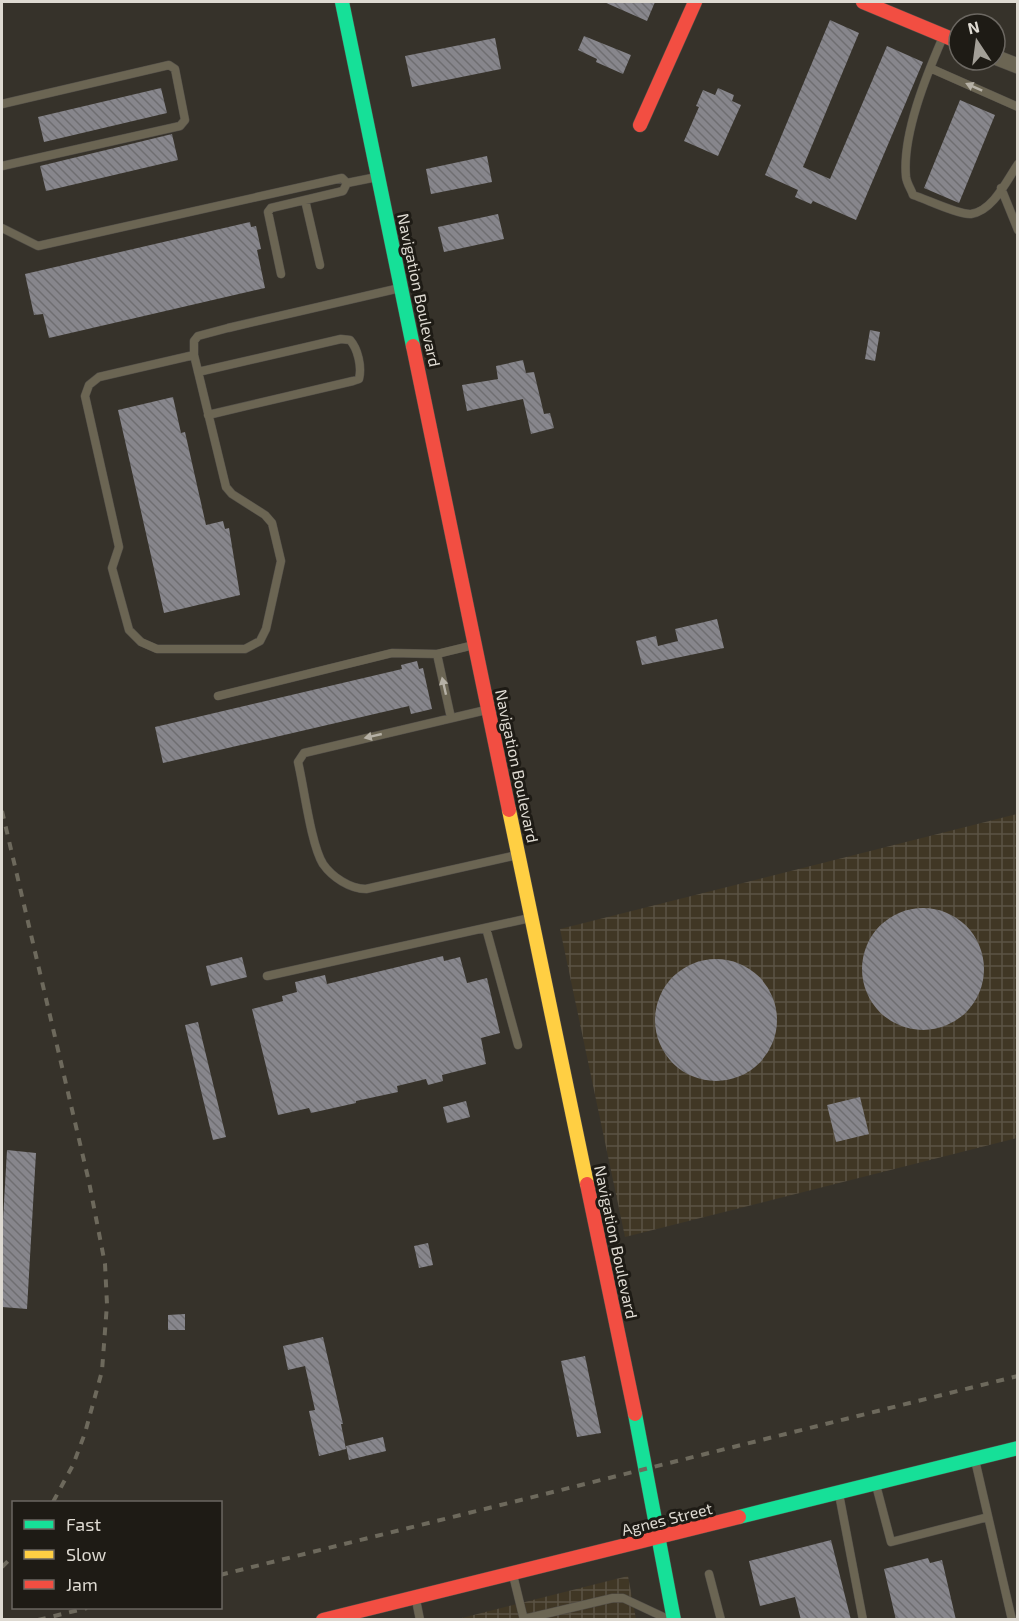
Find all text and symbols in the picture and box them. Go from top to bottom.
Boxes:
north arrow [947,12,1007,72]
text: N [966,16,981,37]
one-way arrow [964,82,982,92]
street label: Navigation Boulevard [394,212,445,368]
one-way arrow [439,676,448,695]
street label: Navigation Boulevard [492,688,543,844]
one-way arrow [363,732,382,741]
street label: Navigation Boulevard [591,1164,642,1320]
street label: Agnes Street [619,1498,714,1539]
legend [12,1501,222,1609]
text: Fast [66,1513,101,1535]
text: Slow [66,1543,107,1565]
text: Jam [66,1573,98,1595]

